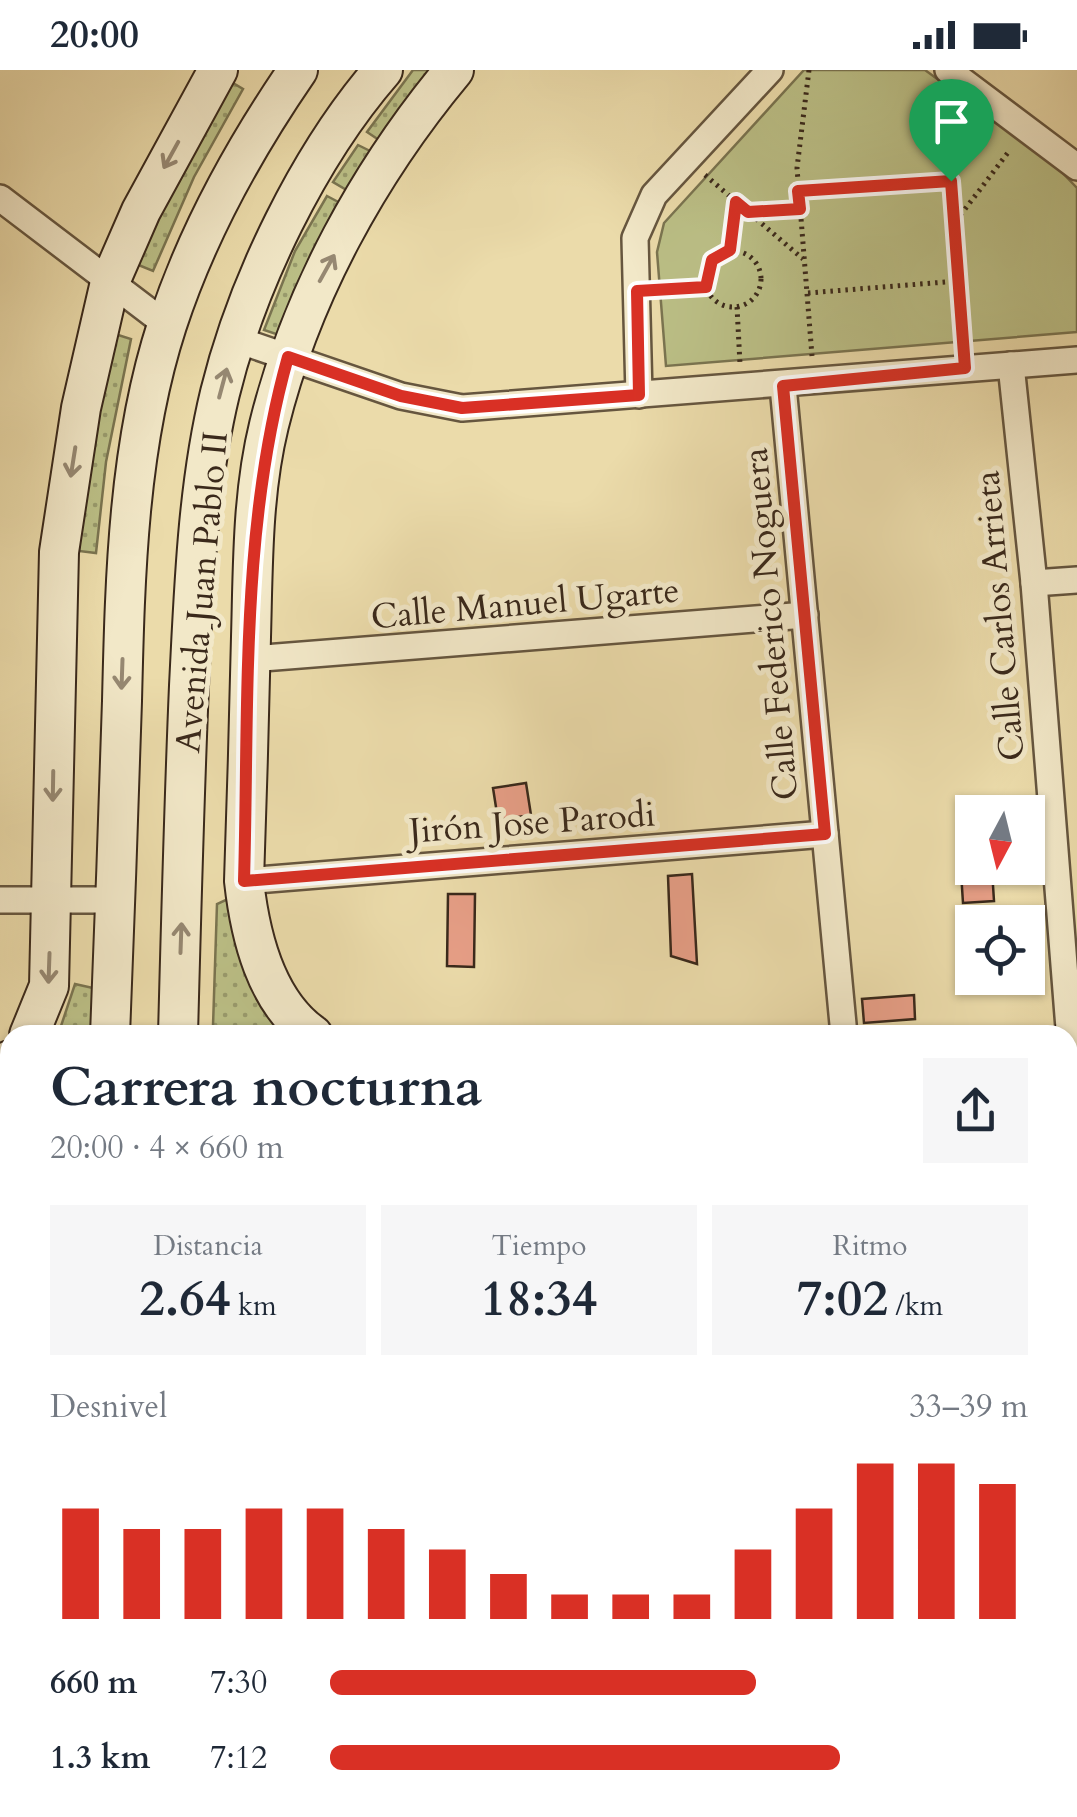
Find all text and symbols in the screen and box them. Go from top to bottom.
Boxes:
text: 20:00 [50,9,139,61]
pin [909,79,994,182]
icon: arrive [924,94,979,149]
one-way arrow [161,140,181,170]
one-way arrow [317,254,337,283]
one-way arrow [215,367,234,399]
street label: Avenida Juan Pablo II [164,429,240,755]
one-way arrow [63,446,82,478]
street label: Calle Federico Noguera [732,446,810,802]
street label: Calle Carlos Arrieta [963,469,1037,763]
street label: Calle Manuel Ugarte [369,567,681,641]
one-way arrow [113,657,132,689]
one-way arrow [44,770,63,802]
street label: Jirón Jose Parodi [403,790,657,856]
north arrow [955,795,1045,885]
map controls [955,795,1045,995]
button: locate [955,905,1045,995]
one-way arrow [171,922,190,954]
one-way arrow [40,951,59,983]
text: Carrera nocturna [50,1051,482,1125]
button: share [923,1058,1028,1163]
text: 20:00 · 4 × 660 m [50,1126,284,1170]
text: Distancia [153,1227,263,1265]
text: Tiempo [492,1227,586,1265]
text: Ritmo [833,1227,907,1265]
text: 2.64 [139,1265,231,1333]
text: 18:34 [481,1265,597,1333]
text: 7:02 [797,1265,888,1333]
text: km [231,1287,277,1325]
text: /km [888,1287,943,1325]
text: Desnivel [50,1385,167,1429]
text: 33–39 m [909,1385,1028,1429]
text: 660 m [50,1661,137,1705]
text: 7:30 [210,1661,267,1705]
text: 1.3 km [50,1736,150,1780]
text: 7:12 [210,1736,267,1780]

